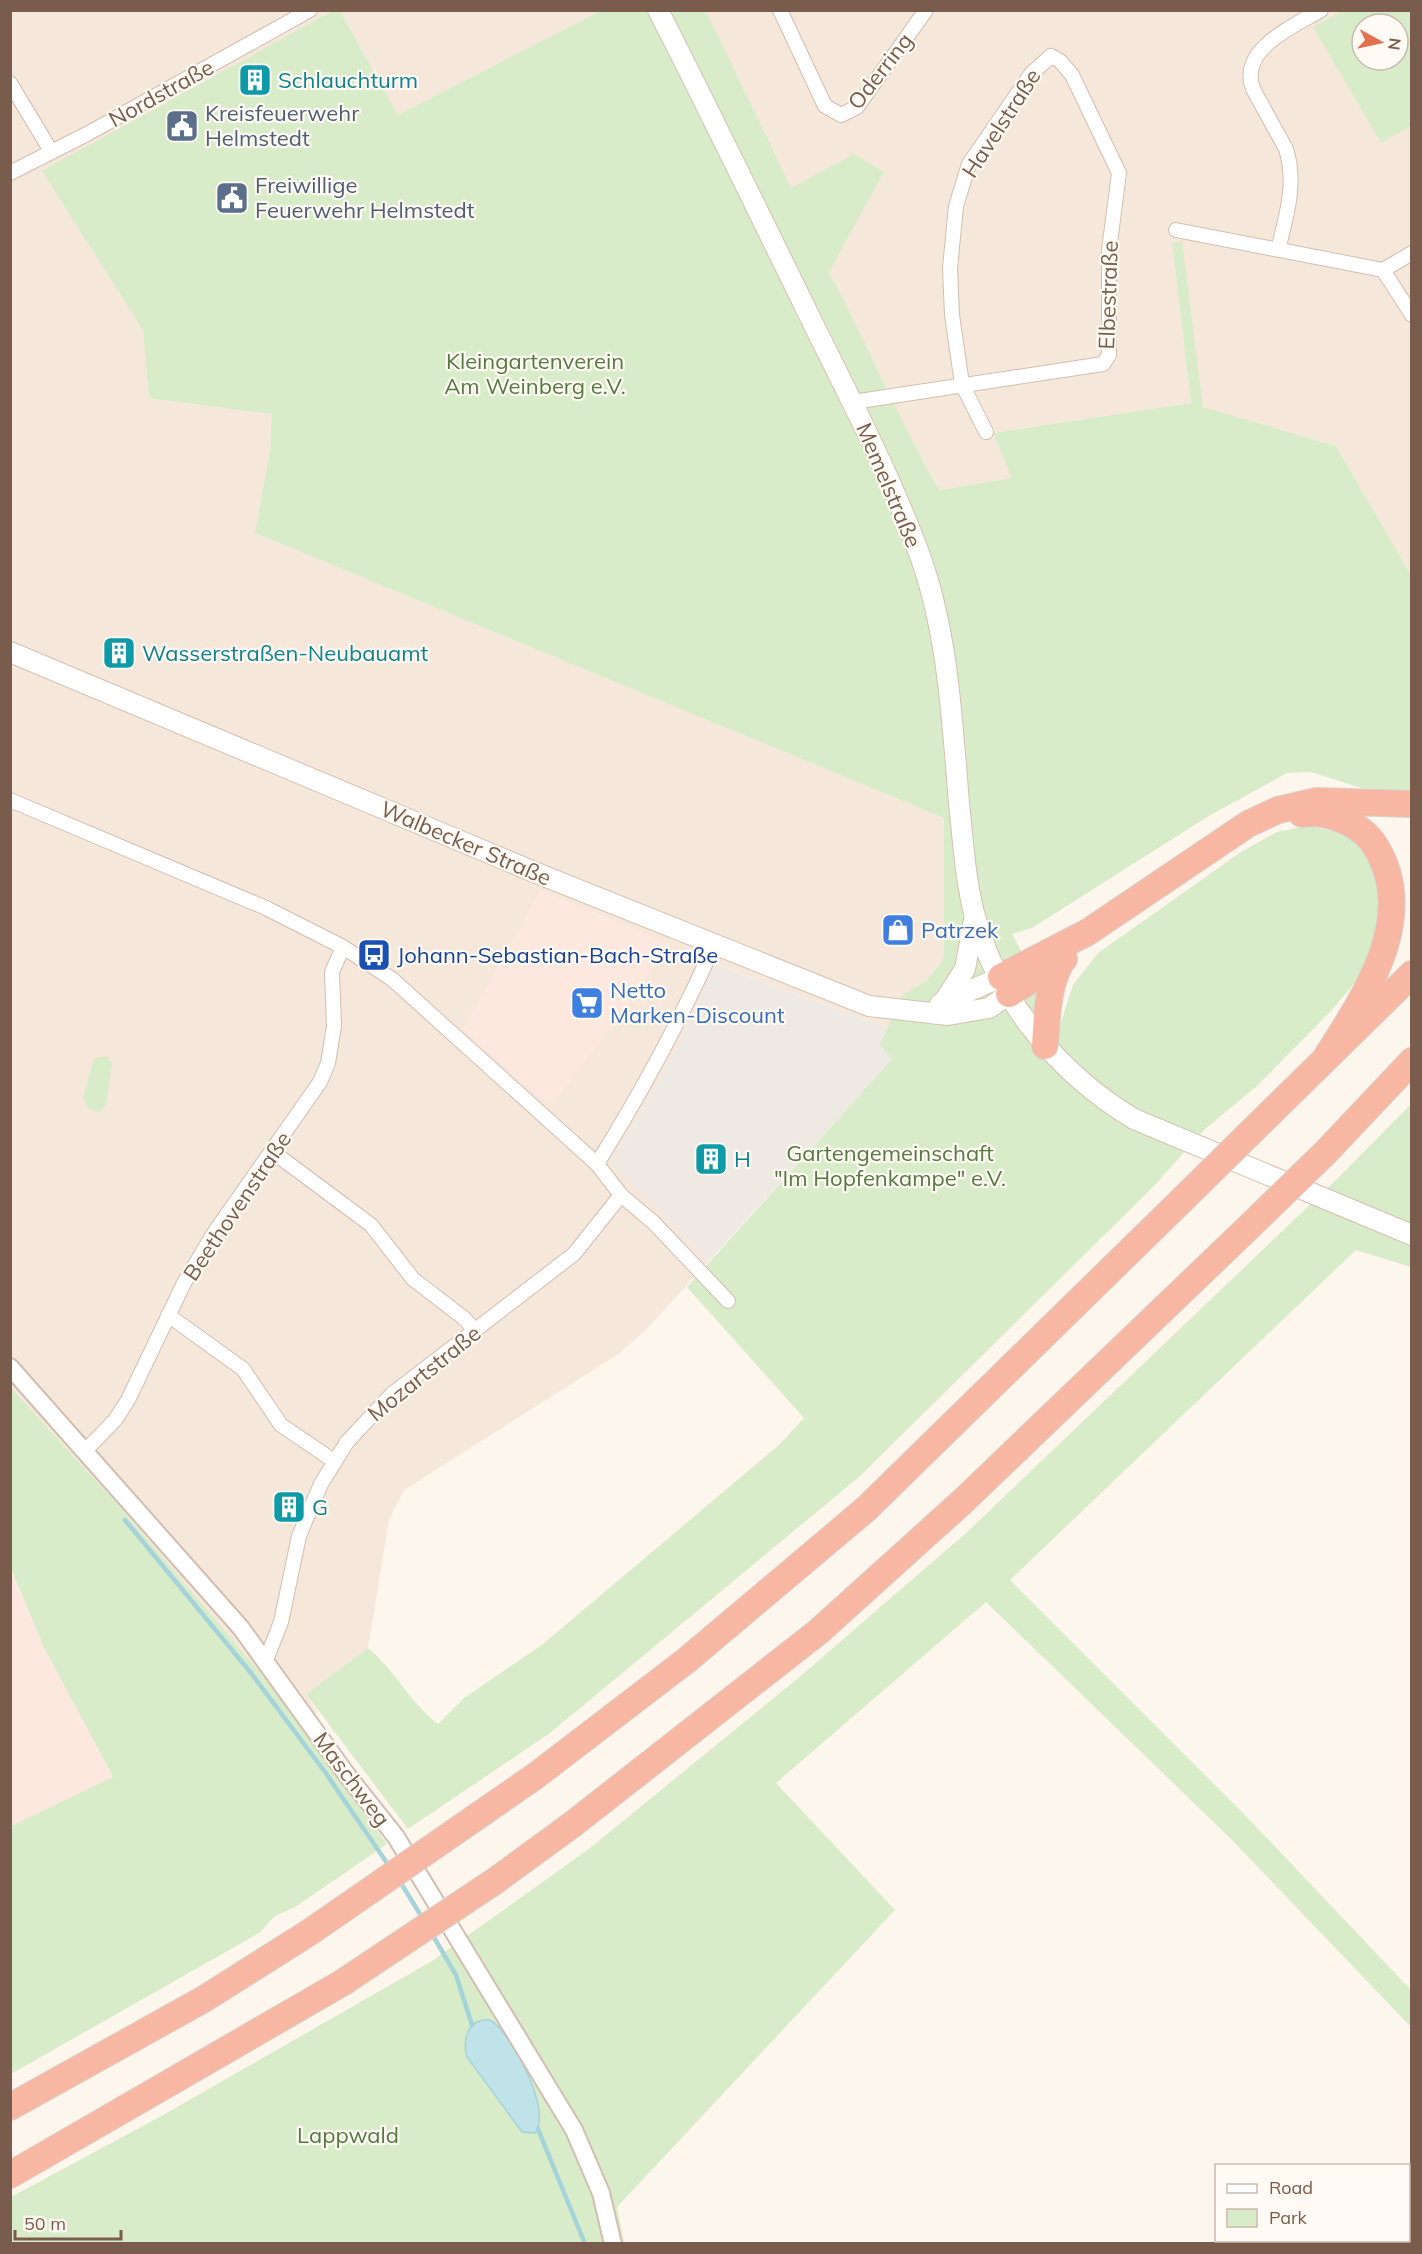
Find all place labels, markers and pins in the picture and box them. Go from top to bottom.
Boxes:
building icon: Schlauchturm [237,62,273,98]
place label: Schlauchturm [278,66,418,94]
place label: Kreisfeuerwehr Helmstedt [205,99,359,152]
public building icon: Kreisfeuerwehr Helmstedt [164,108,200,144]
place label: Freiwillige Feuerwehr Helmstedt [255,171,475,224]
public building icon: Freiwillige Feuerwehr Helmstedt [214,180,250,216]
building icon: Wasserstraßen-Neubauamt [101,635,137,671]
place label: Wasserstraßen-Neubauamt [142,639,429,667]
shop icon: Patrzek [880,912,916,948]
place label: Patrzek [921,916,999,944]
bus stop icon: Johann-Sebastian-Bach-Straße [356,937,392,973]
place label: Johann-Sebastian-Bach-Straße [397,941,718,969]
place label: Netto Marken-Discount [610,976,785,1029]
supermarket icon: Netto Marken-Discount [569,985,605,1021]
building icon: H [693,1141,729,1177]
place label: H [734,1145,751,1173]
building icon: G [271,1489,307,1525]
place label: G [312,1493,328,1521]

